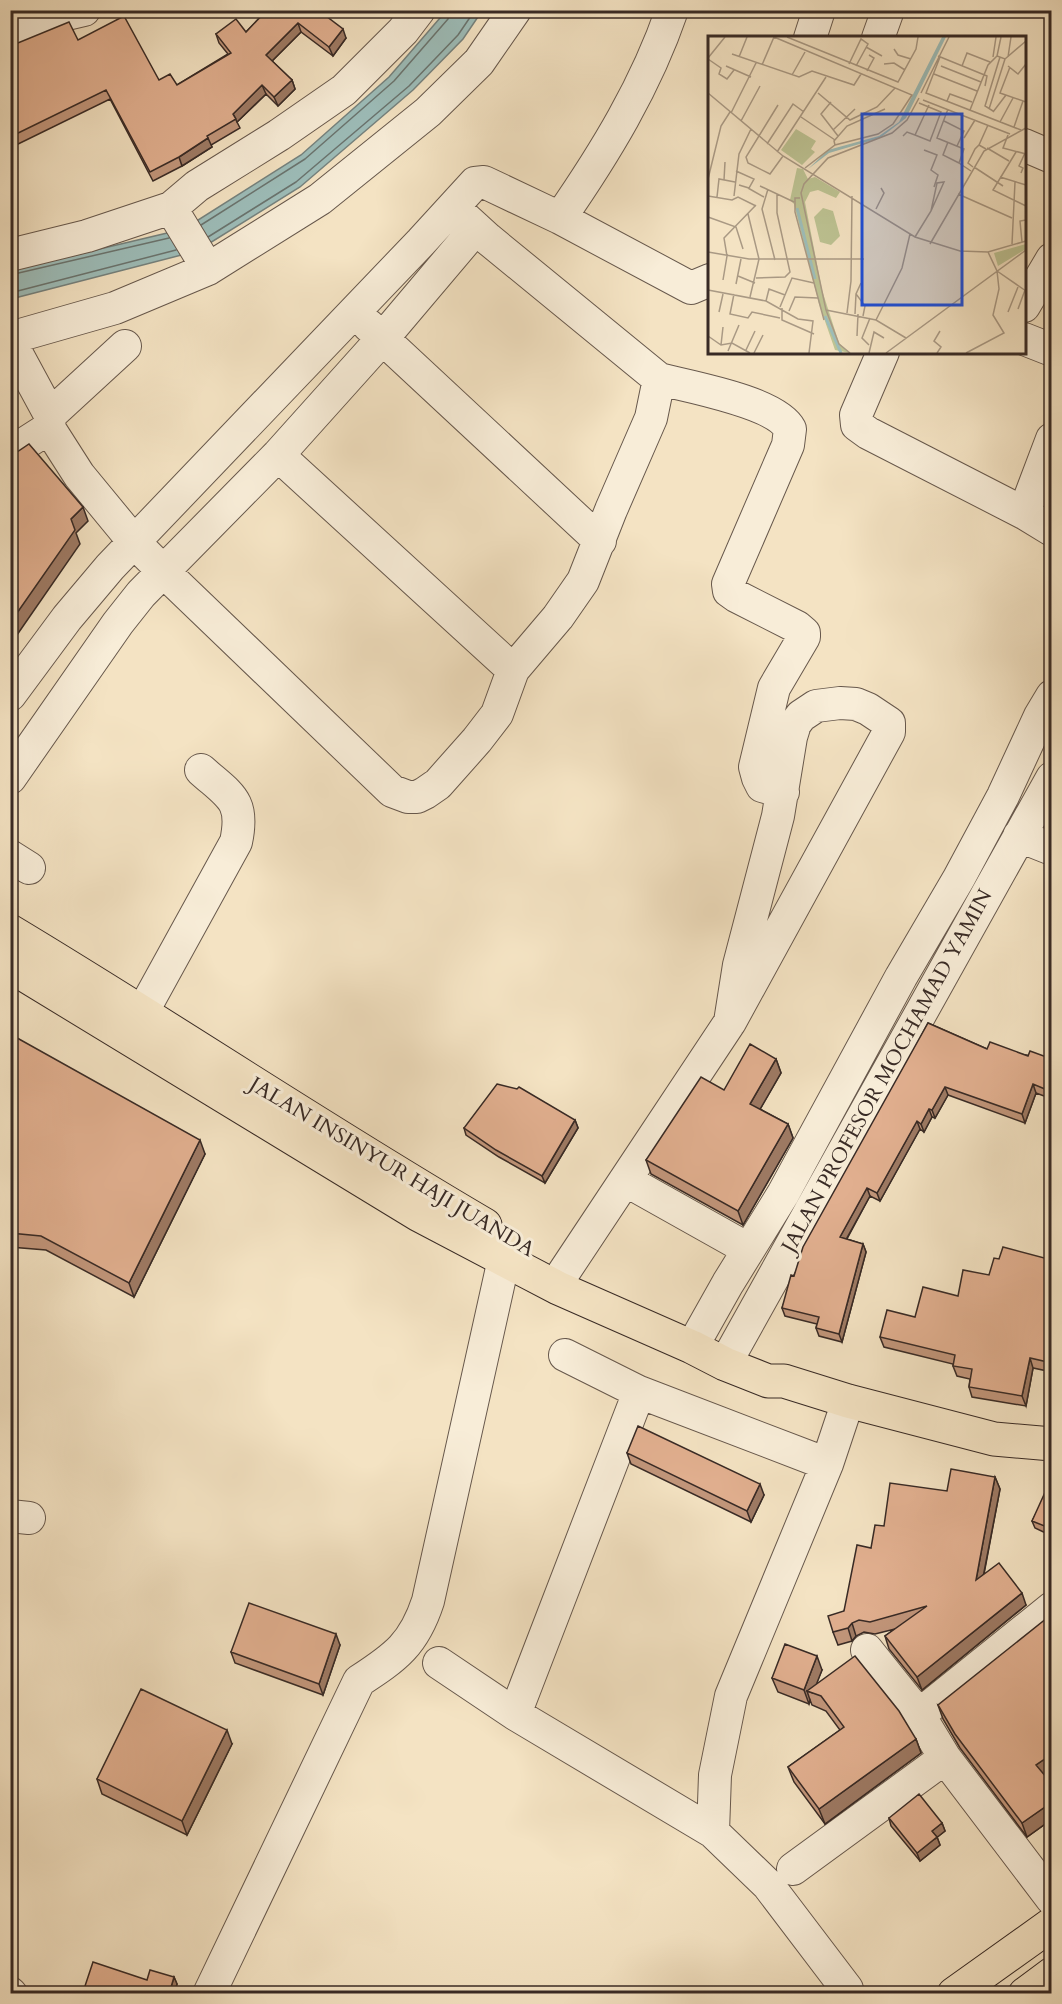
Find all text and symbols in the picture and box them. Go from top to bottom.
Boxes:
inset map [708,36,1026,354]
street label: JALAN PROFESOR MOCHAMAD YAMIN [773,884,999,1261]
street label: JALAN INSINYUR HAJI JUANDA [241,1068,540,1264]

